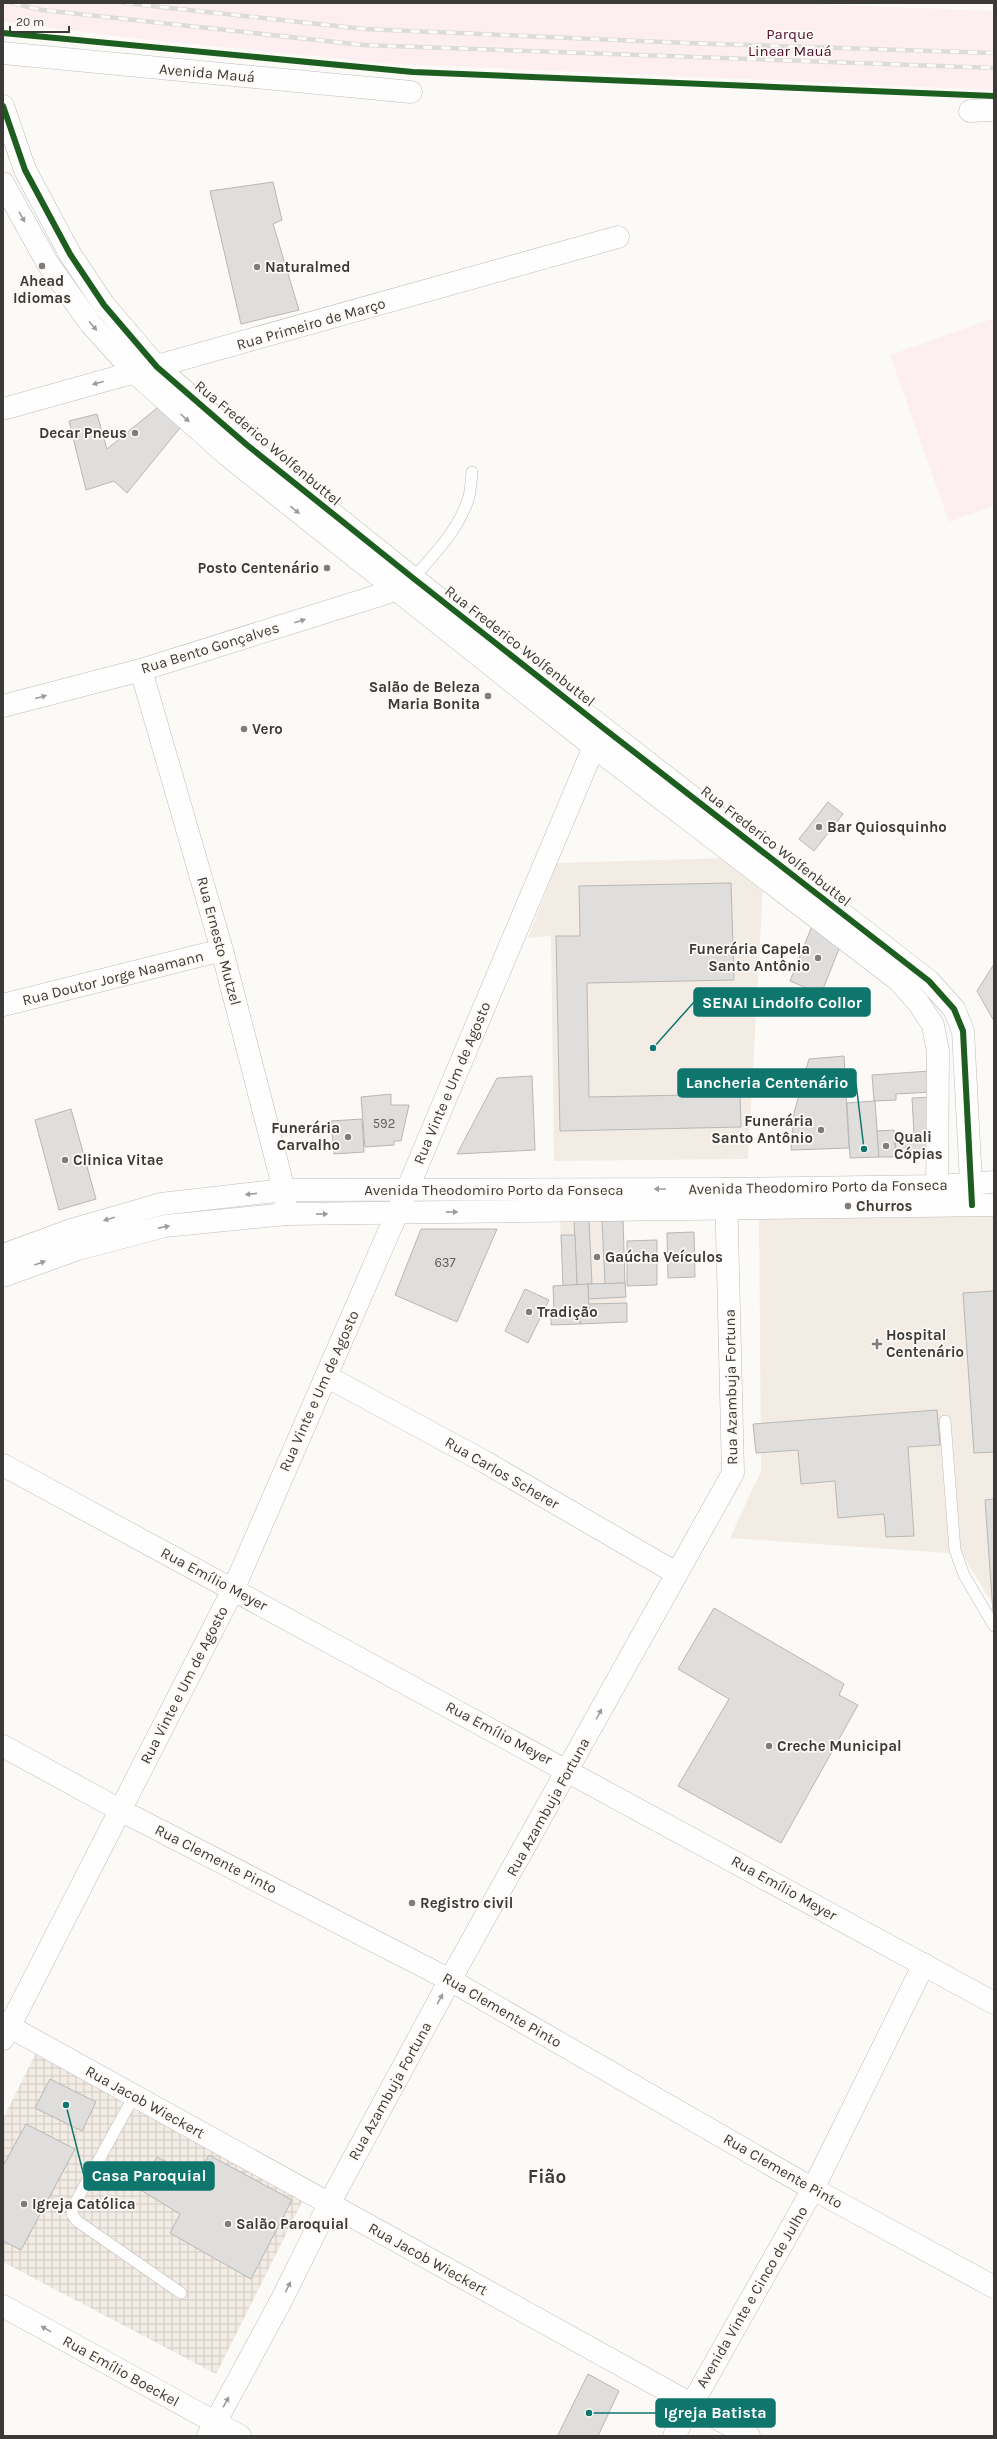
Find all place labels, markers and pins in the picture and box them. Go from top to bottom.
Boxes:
place label: Naturalmed [265,258,350,276]
marker: Ahead Idiomas [37,261,47,271]
marker: Naturalmed [252,262,262,272]
place label: Ahead Idiomas [13,272,71,307]
place label: Decar Pneus [39,424,127,442]
marker: Decar Pneus [130,428,140,438]
place label: Posto Centenário [198,559,319,577]
marker: Posto Centenário [322,563,332,573]
place label: Salão de Beleza Maria Bonita [369,678,480,713]
marker: Salão de Beleza Maria Bonita [483,691,493,701]
place label: Vero [252,720,283,738]
marker: Vero [239,724,249,734]
place label: Bar Quiosquinho [827,818,947,836]
marker: Bar Quiosquinho [814,822,824,832]
place label: Funerária Capela Santo Antônio [689,940,810,975]
marker: Funerária Capela Santo Antônio [813,953,823,963]
callout: SENAI Lindolfo Collor [694,988,870,1016]
callout: Lancheria Centenário [678,1069,856,1097]
place label: Funerária Santo Antônio [711,1112,813,1147]
place label: Funerária Carvalho [271,1119,340,1154]
marker: Funerária Santo Antônio [816,1125,826,1135]
place label: Quali Cópias [894,1128,943,1163]
marker: Funerária Carvalho [343,1132,353,1142]
marker: Quali Cópias [881,1141,891,1151]
place label: Clinica Vitae [73,1151,163,1169]
marker: Clinica Vitae [60,1155,70,1165]
place label: Churros [856,1197,913,1215]
marker: Churros [843,1201,853,1211]
place label: Gaúcha Veículos [605,1248,723,1266]
marker: Gaúcha Veículos [592,1252,602,1262]
place label: Tradição [537,1303,598,1321]
marker: Tradição [524,1307,534,1317]
place label: Hospital Centenário [886,1326,964,1361]
marker: Hospital Centenário [871,1338,883,1350]
place label: Creche Municipal [777,1737,902,1755]
marker: Creche Municipal [764,1741,774,1751]
place label: Registro civil [420,1894,513,1912]
marker: Registro civil [407,1898,417,1908]
callout: Casa Paroquial [84,2162,214,2190]
place label: Igreja Católica [32,2195,136,2213]
marker: Igreja Católica [19,2199,29,2209]
place label: Salão Paroquial [236,2215,349,2233]
marker: Salão Paroquial [223,2219,233,2229]
callout: Igreja Batista [656,2399,775,2427]

